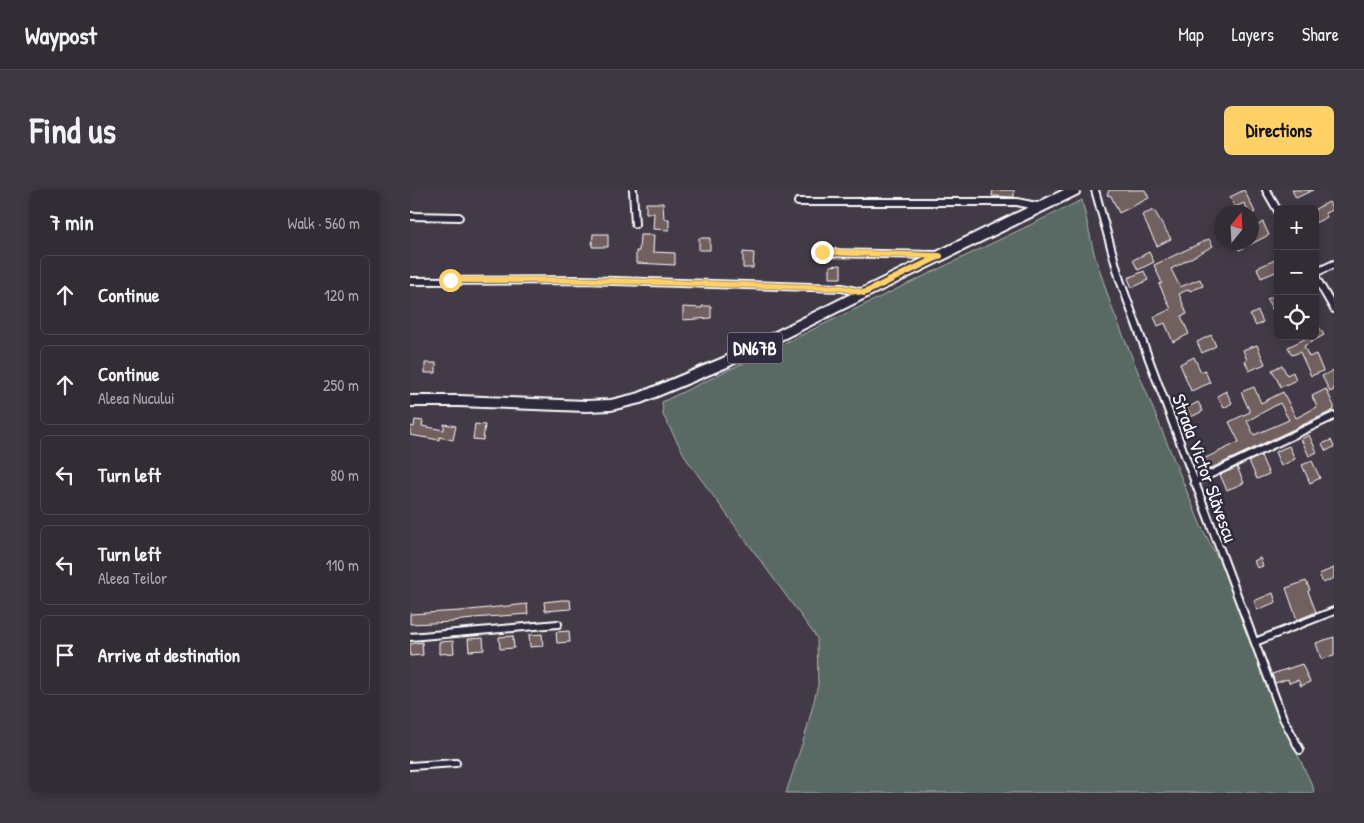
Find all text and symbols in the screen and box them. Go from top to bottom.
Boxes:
text: Waypost [25,19,97,51]
text: Map [1178,22,1204,47]
text: Layers [1232,22,1274,47]
text: Share [1302,22,1339,47]
button: Directions [1224,106,1334,155]
text: Find us [30,107,116,154]
north arrow [1214,205,1259,250]
map controls [1274,205,1319,340]
button: + [1274,205,1319,250]
text: 7 min [50,208,94,237]
text: Walk · 560 m [288,212,360,234]
route end [811,241,834,264]
button: − [1274,250,1319,295]
route start [439,269,462,292]
icon: ahead [51,281,79,309]
text: Continue [98,282,159,308]
text: 120 m [324,284,359,306]
button: locate [1274,295,1319,340]
road number: DN67B [728,332,782,364]
text: Continue [98,361,159,387]
icon: ahead [51,371,79,399]
text: 250 m [323,374,359,396]
text: Aleea Nucului [98,387,175,409]
street label: Strada Victor Slăvescu [1166,390,1244,546]
icon: left [51,461,79,489]
text: Turn left [98,462,161,488]
text: 80 m [330,464,359,486]
text: Turn left [98,541,161,567]
icon: left [51,551,79,579]
text: 110 m [326,554,359,576]
text: Aleea Teilor [98,567,167,589]
icon: arrive [51,641,79,669]
text: Arrive at destination [98,642,240,668]

